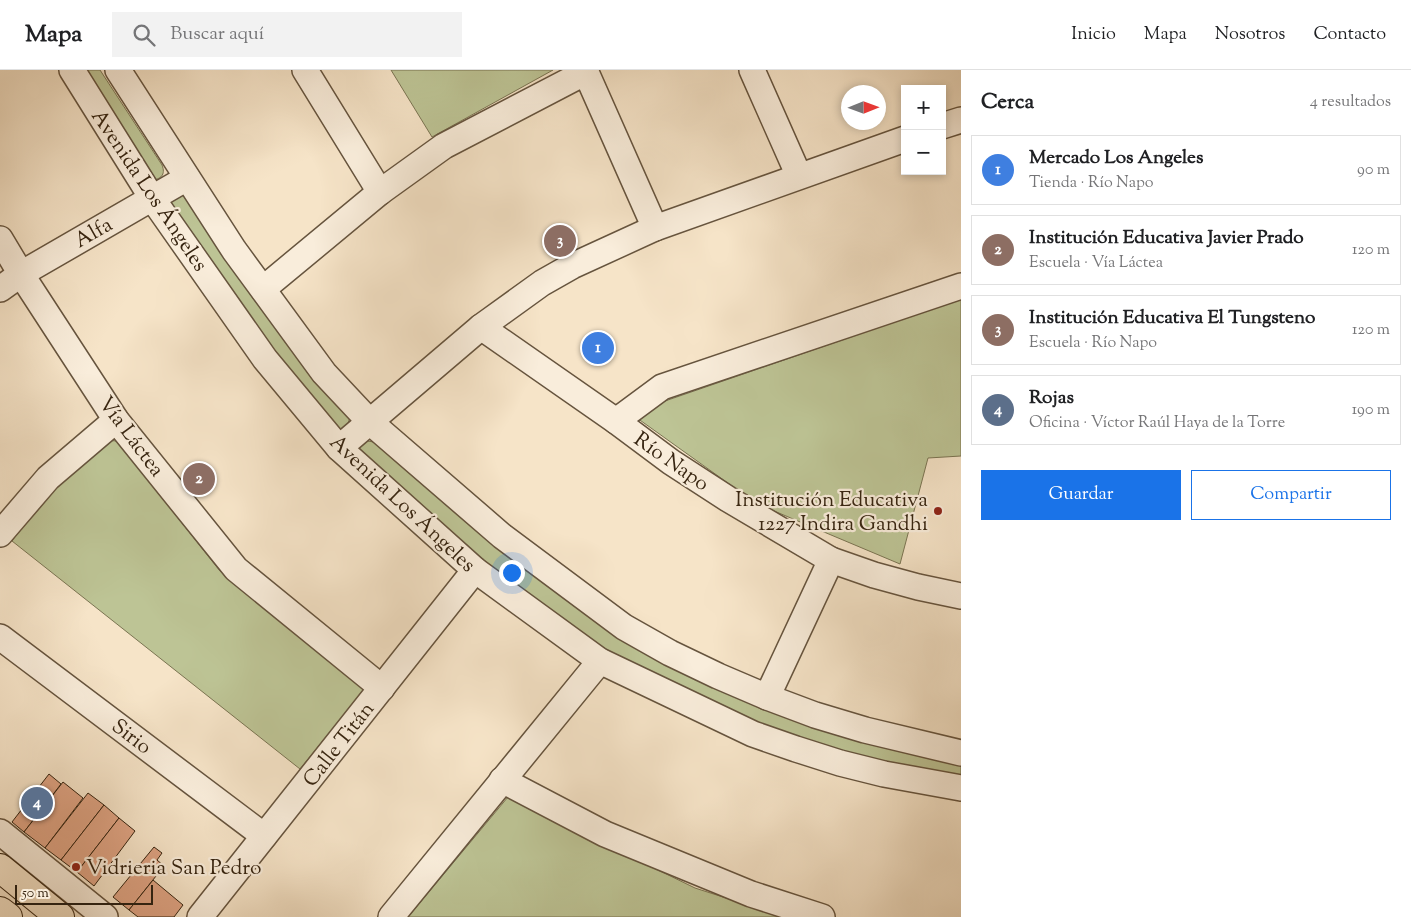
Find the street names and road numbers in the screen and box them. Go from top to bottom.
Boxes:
street label: Avenida Los Ángeles [83,104,214,278]
street label: Alfa [69,211,119,257]
street label: Vía Láctea [90,391,171,484]
street label: Río Napo [627,426,715,500]
street label: Avenida Los Ángeles [322,429,481,580]
street label: Calle Titán [297,696,382,794]
street label: Sirio [104,712,157,763]

